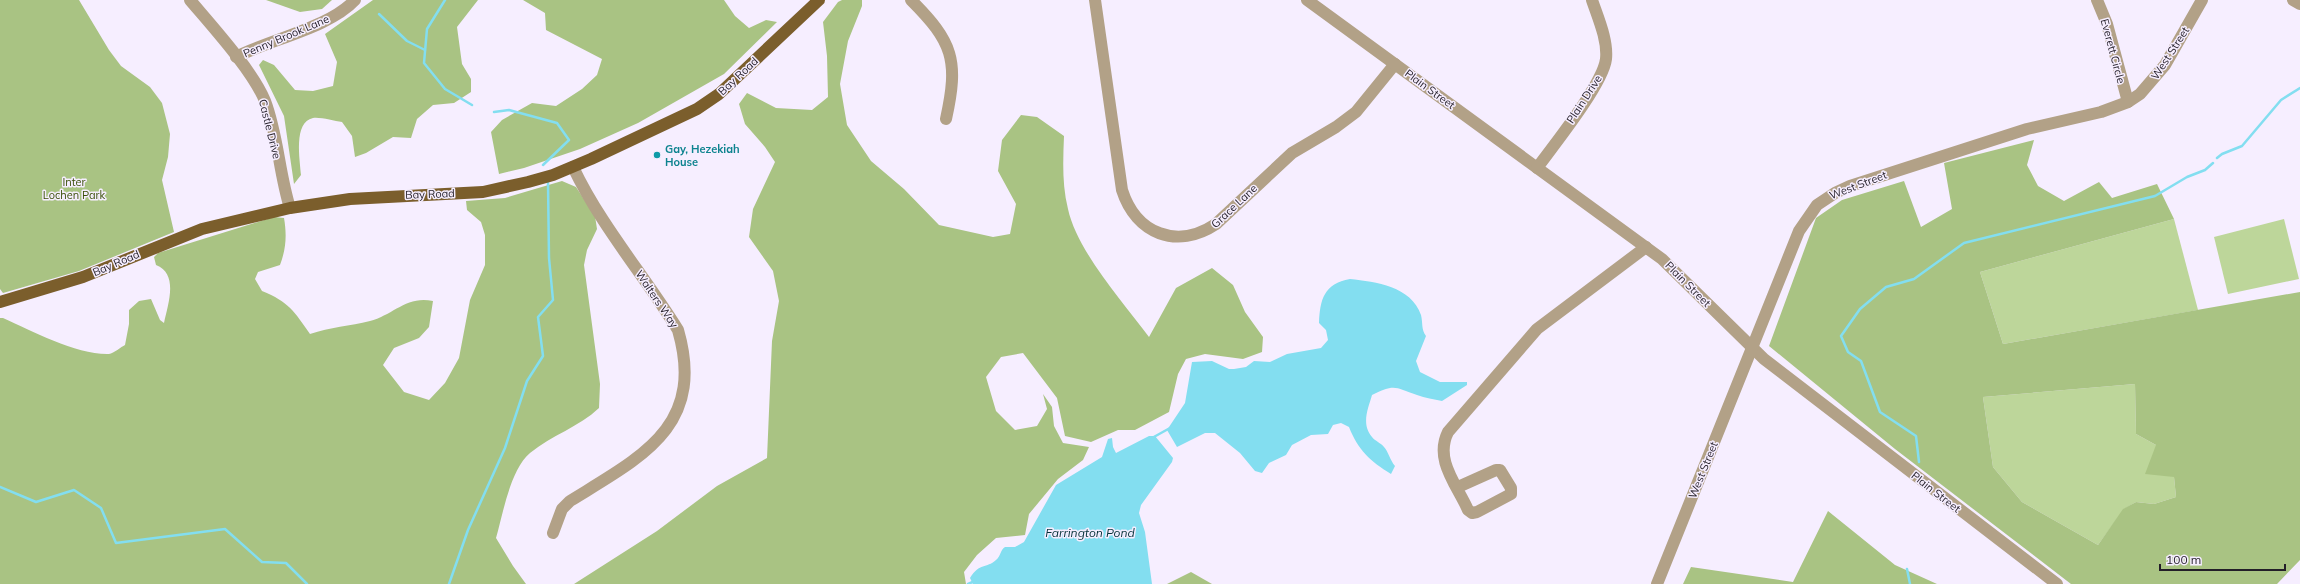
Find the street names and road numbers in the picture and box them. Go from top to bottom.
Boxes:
street label: Penny Brook Lane [241,12,331,60]
street label: Everett Circle [2098,17,2128,85]
street label: West Street [2148,24,2192,82]
street label: Bay Road [715,54,761,98]
street label: Plain Street [1402,66,1458,112]
street label: Plain Drive [1563,72,1605,126]
street label: Castle Drive [256,98,284,160]
street label: West Street [1827,168,1889,202]
street label: Grace Lane [1208,181,1260,231]
street label: Bay Road [405,186,455,202]
street label: Bay Road [90,247,142,279]
street label: Plain Street [1662,258,1714,310]
street label: Walters Way [633,267,682,331]
street label: West Street [1685,439,1721,500]
street label: Plain Street [1909,468,1964,516]

